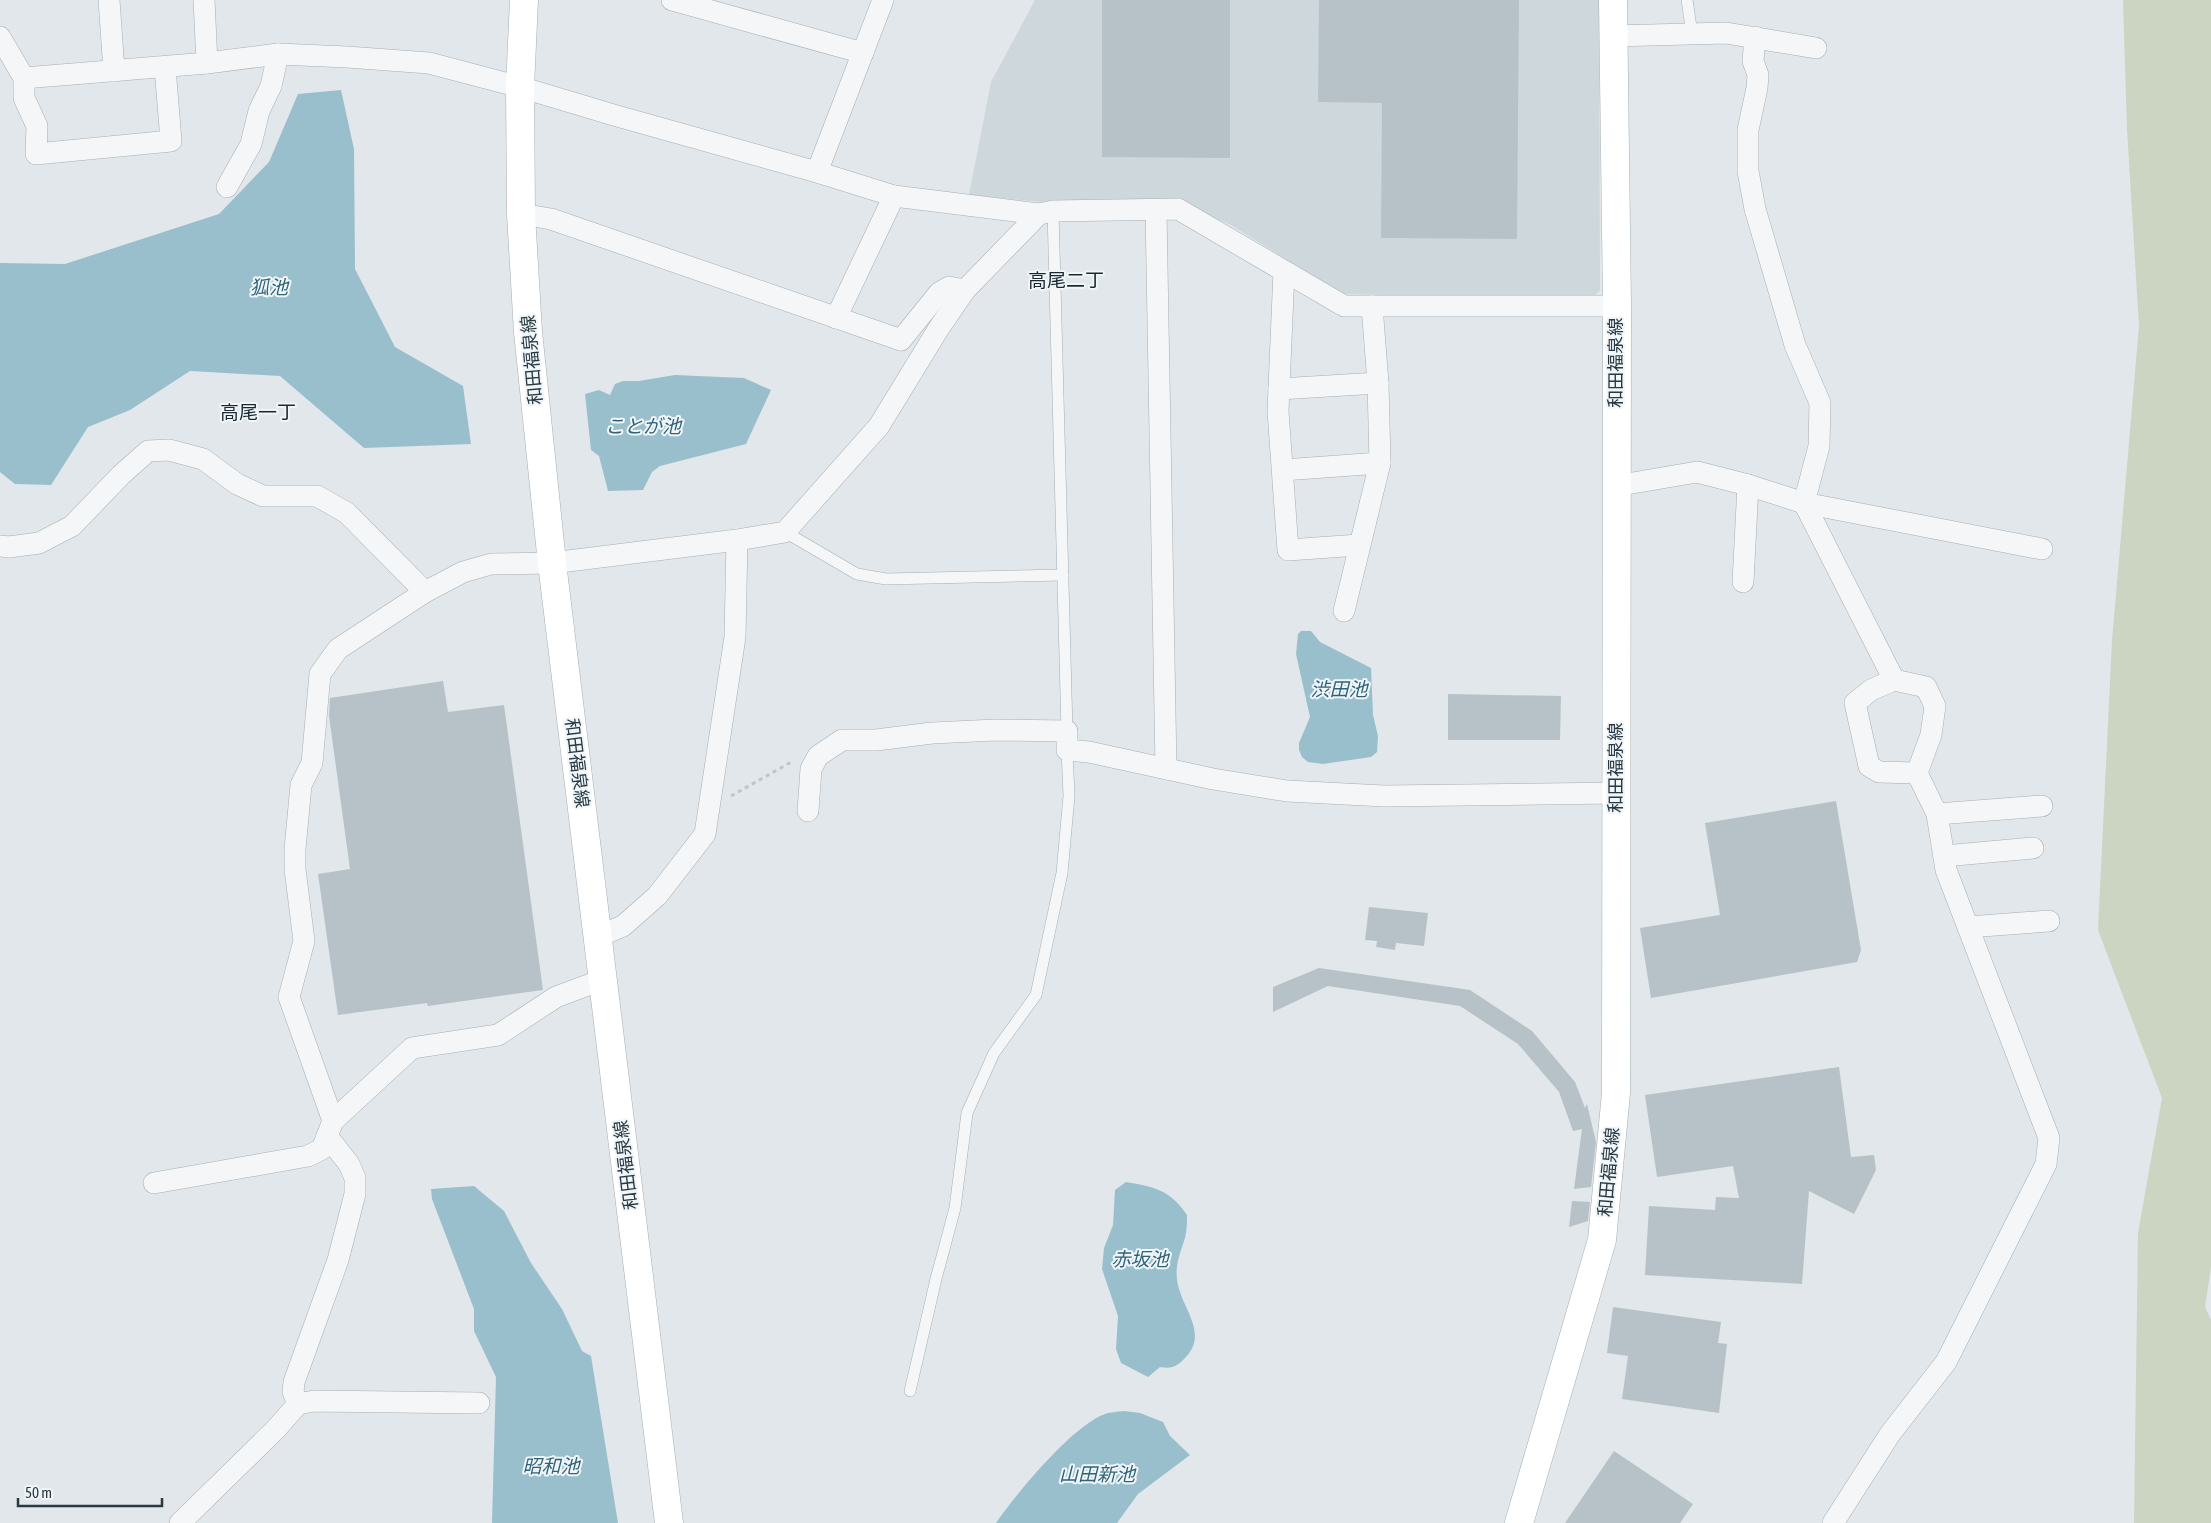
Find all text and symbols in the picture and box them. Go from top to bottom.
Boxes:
district label: 高尾二丁 [1028,269,1104,291]
water label: 狐池 [250,276,290,298]
street label: 和田福泉線 [517,314,546,406]
street label: 和田福泉線 [1605,318,1626,408]
district label: 高尾一丁 [220,401,296,423]
water label: ことが池 [605,415,683,437]
water label: 渋田池 [1310,678,1369,700]
street label: 和田福泉線 [562,717,593,809]
street label: 和田福泉線 [1605,723,1626,813]
street label: 和田福泉線 [610,1119,641,1211]
street label: 和田福泉線 [1594,1126,1623,1218]
water label: 赤坂池 [1111,1248,1170,1270]
water label: 昭和池 [522,1455,581,1477]
water label: 山田新池 [1059,1463,1137,1485]
scale bar [18,1476,161,1508]
text: 50 m [25,1484,52,1501]

